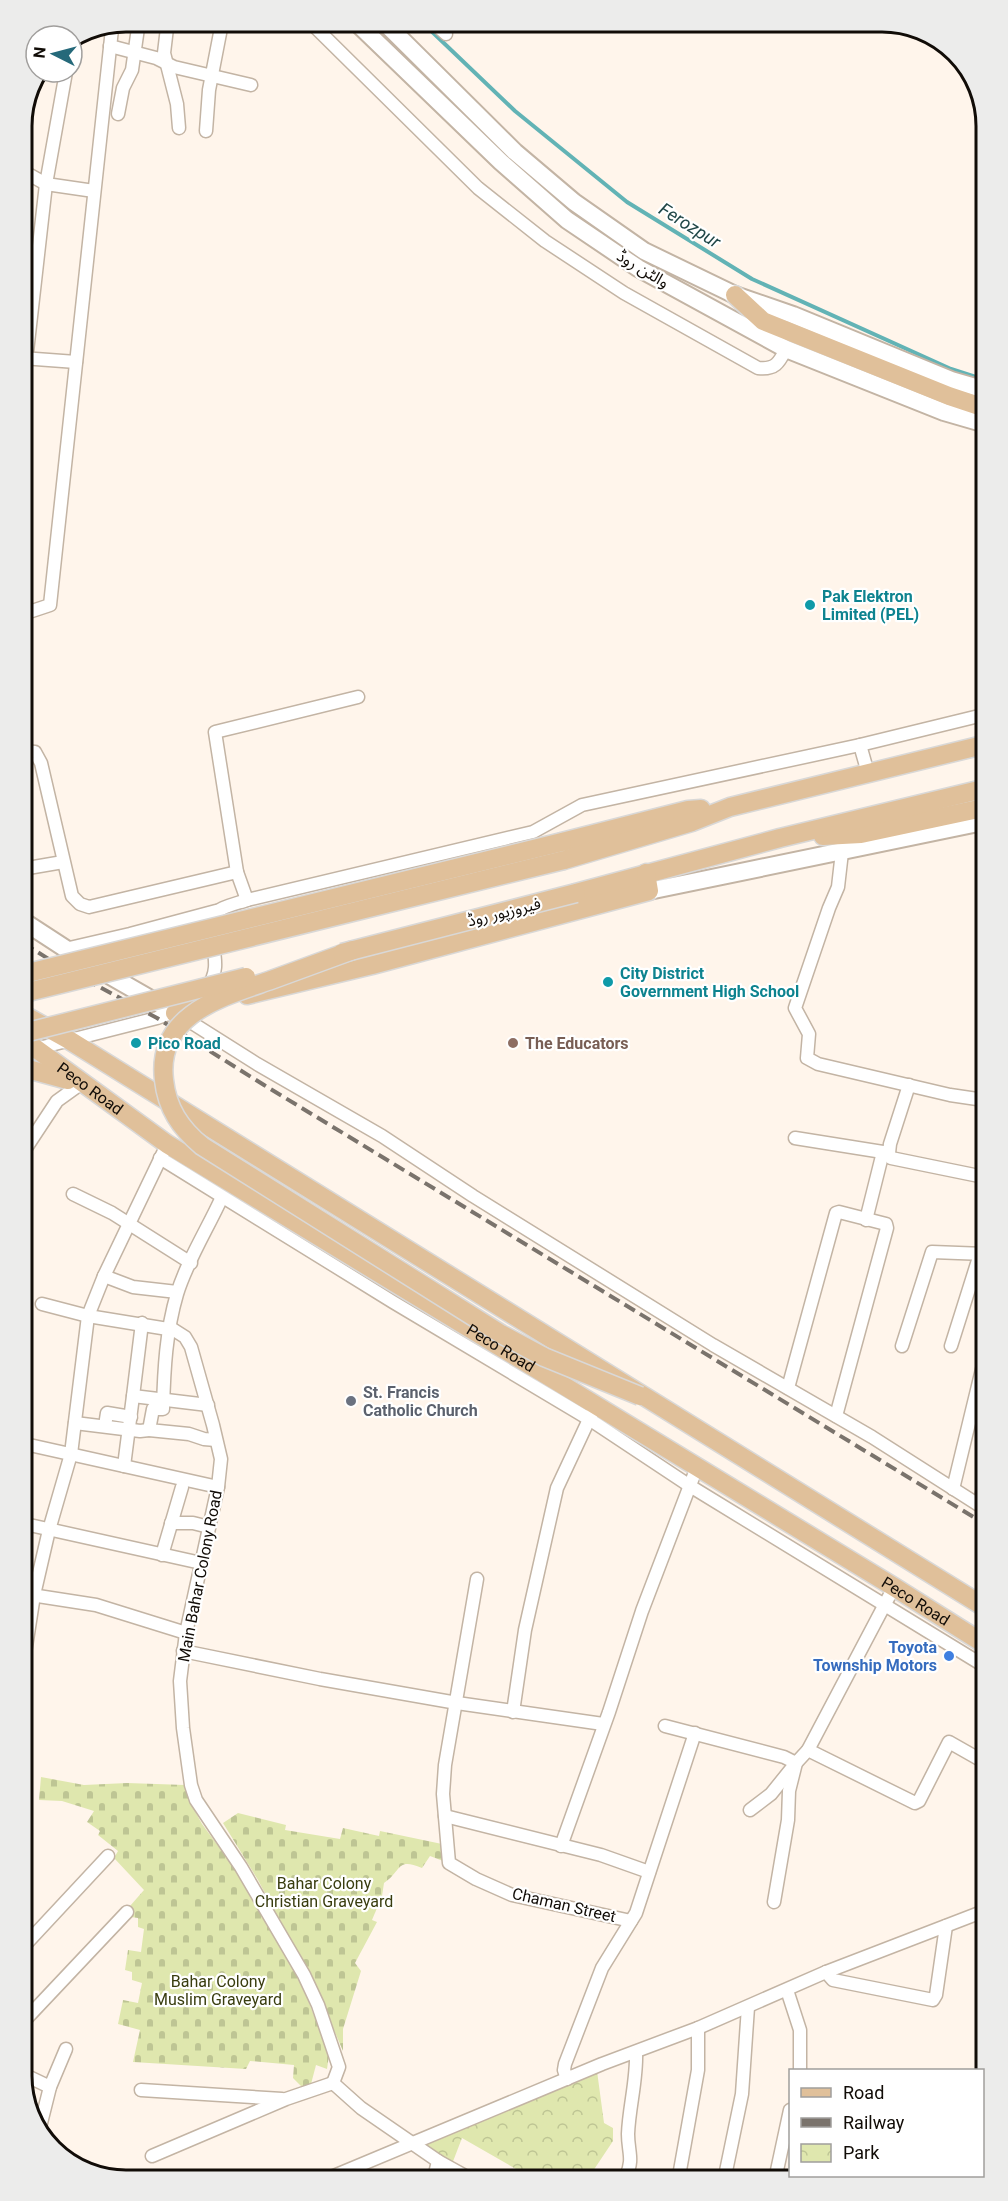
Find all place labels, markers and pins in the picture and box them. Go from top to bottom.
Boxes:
place label: Pak Elektron Limited (PEL) [822,587,919,624]
marker: Pak Elektron Limited (PEL) [803,598,817,612]
place label: City District Government High School [620,964,799,1001]
marker: City District Government High School [601,975,615,989]
place label: Pico Road [148,1034,221,1053]
place label: The Educators [525,1034,629,1053]
marker: Pico Road [129,1036,143,1050]
marker: The Educators [506,1036,520,1050]
place label: St. Francis Catholic Church [363,1383,478,1420]
marker: St. Francis Catholic Church [344,1394,358,1408]
place label: Toyota Township Motors [813,1638,937,1675]
marker: Toyota Township Motors [942,1649,956,1663]

